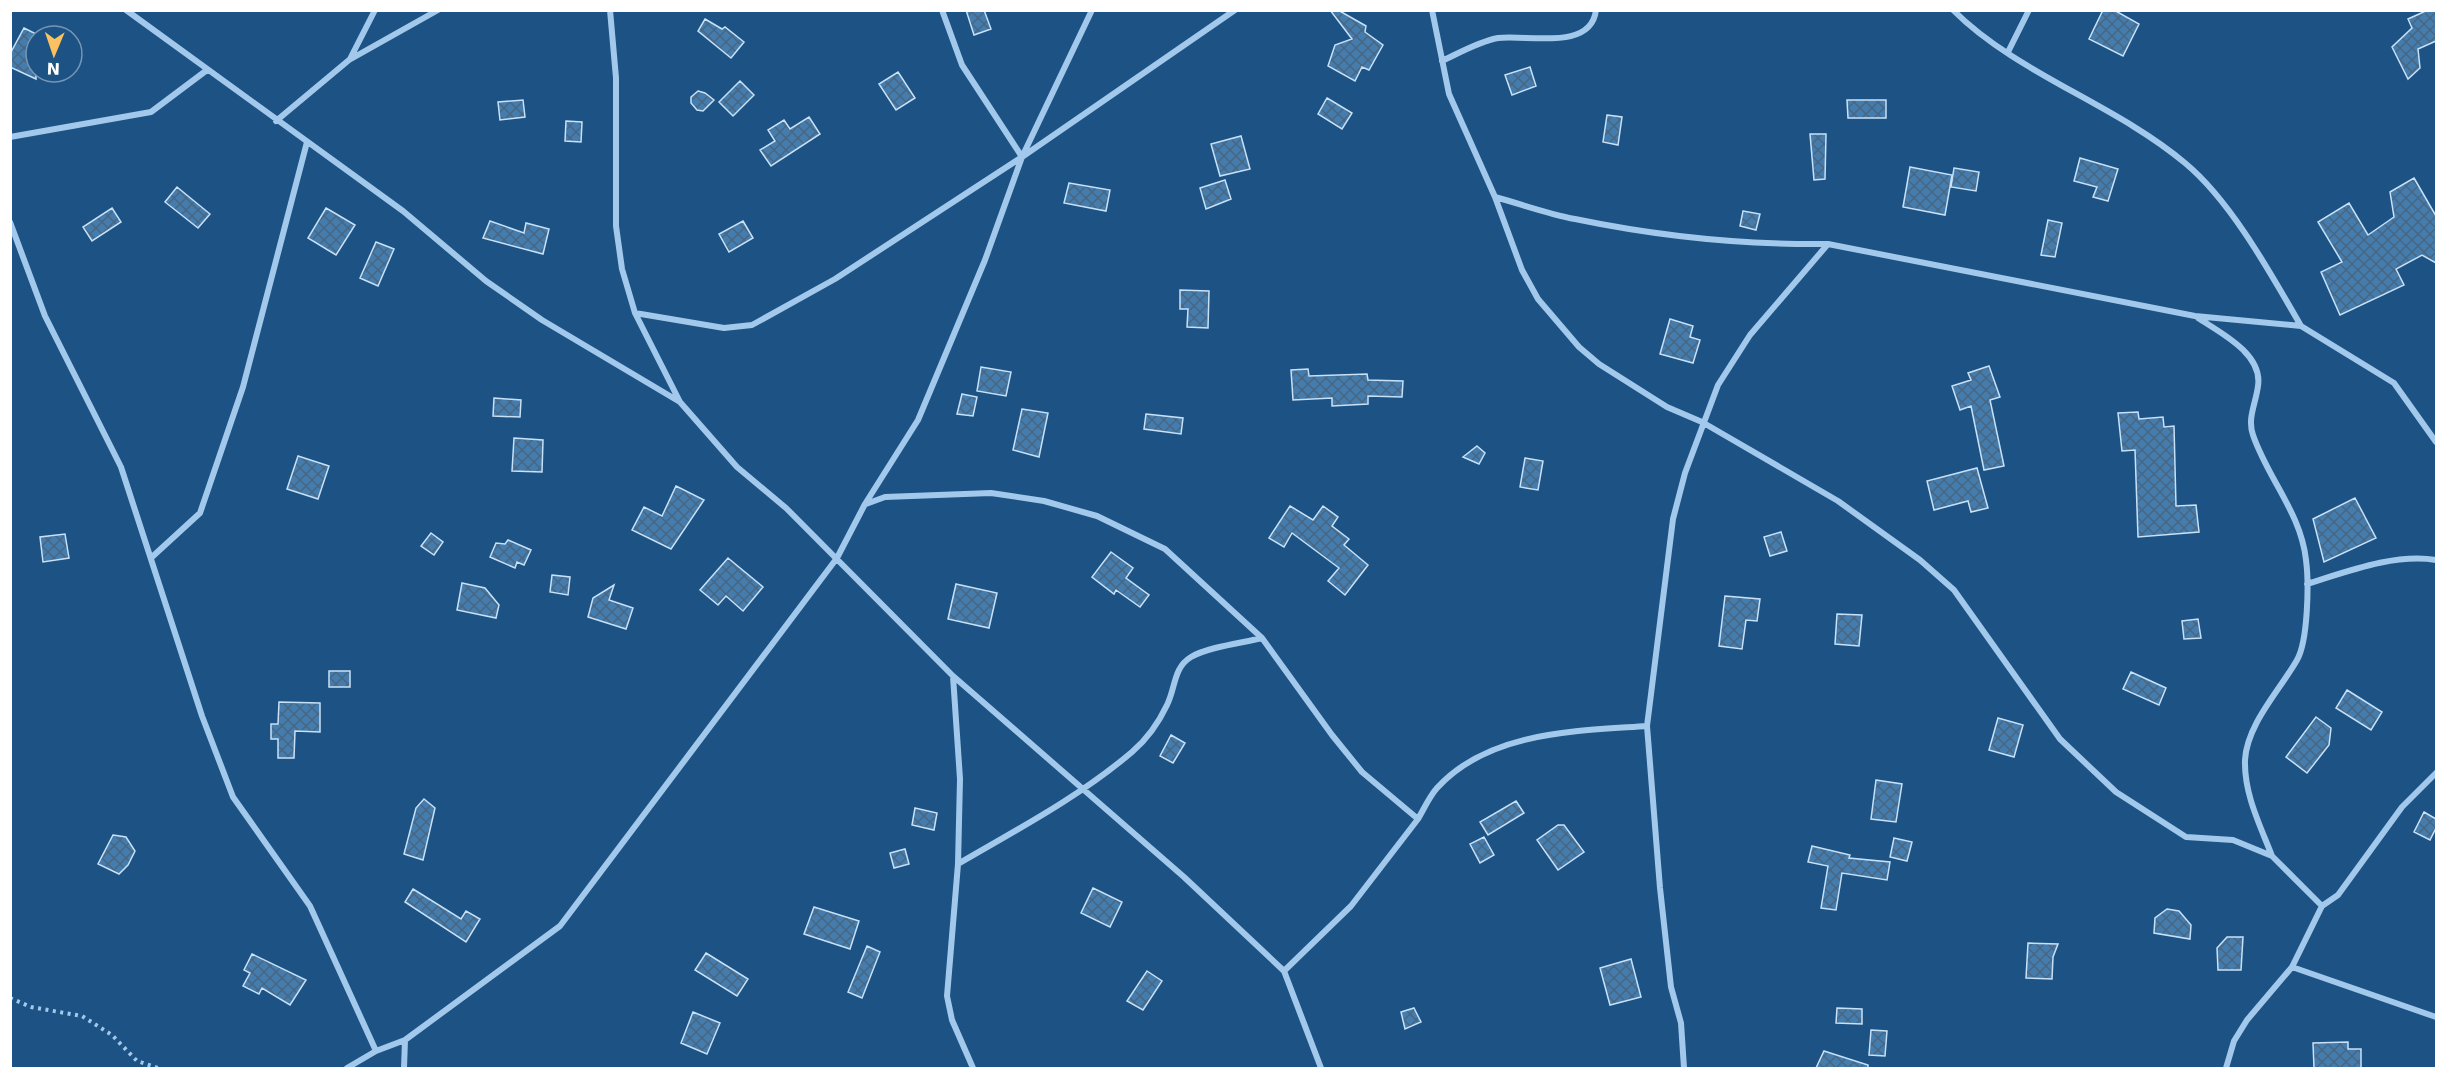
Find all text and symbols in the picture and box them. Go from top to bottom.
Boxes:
north arrow [24,24,84,84]
text: N [46,59,61,78]

